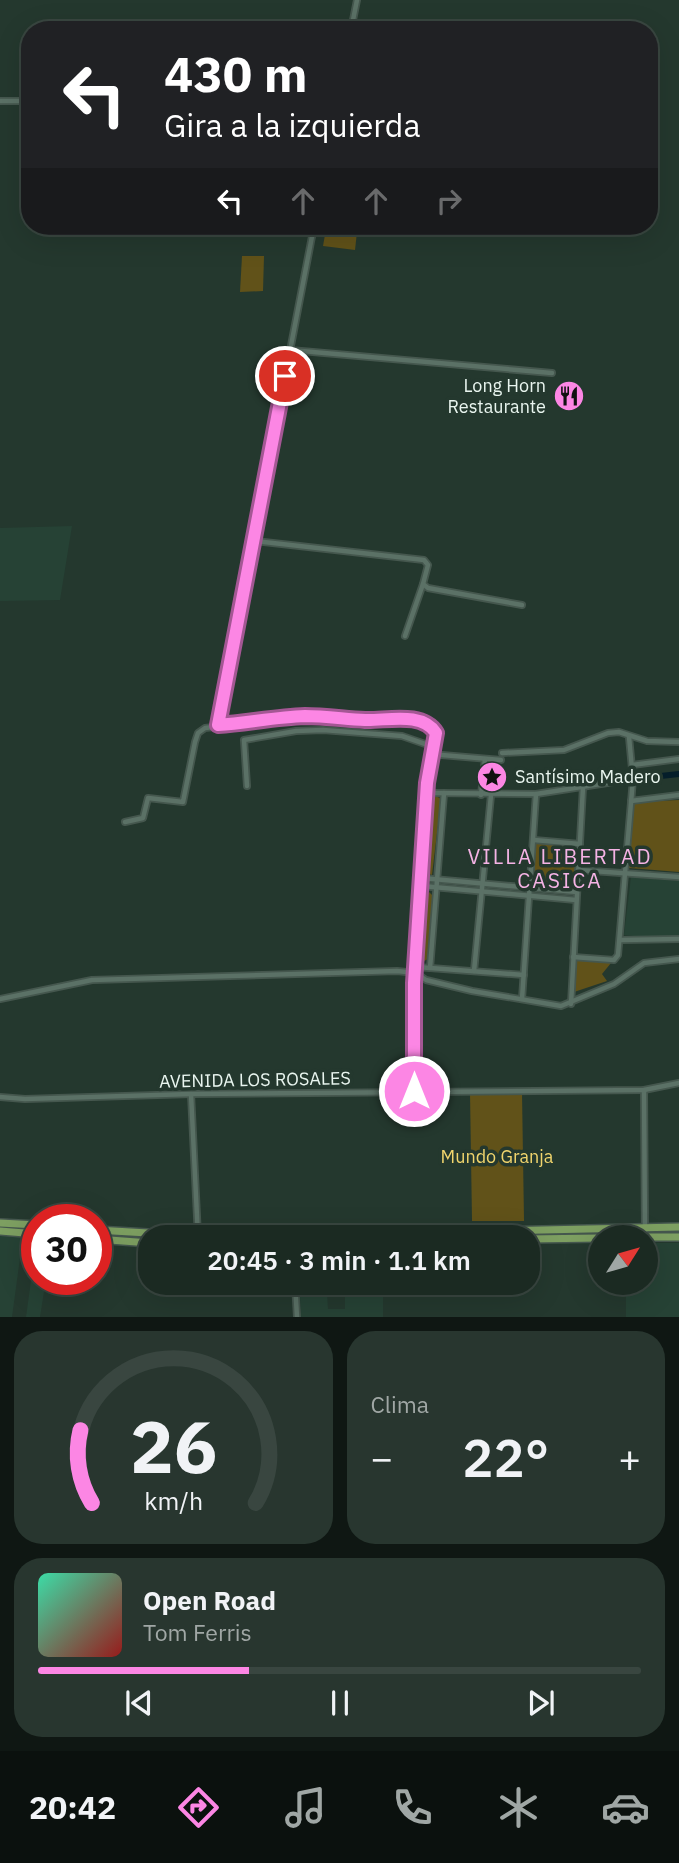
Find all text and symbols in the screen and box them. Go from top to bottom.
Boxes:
text: 430 m [164,42,308,105]
icon: left [49,49,140,140]
text: Gira a la izquierda [164,104,421,146]
icon: left [211,182,249,220]
icon: ahead [284,182,322,220]
icon: ahead [357,182,395,220]
icon: right [430,182,468,220]
pin [255,346,315,406]
icon: arrive [266,357,304,395]
place label: Long Horn Restaurante [448,374,546,418]
restaurant icon: Long Horn Restaurante [552,379,586,413]
place icon: Santísimo Madero [475,760,509,794]
place label: Santísimo Madero [515,765,661,788]
district label: VILLA LIBERTAD CASICA [467,842,653,894]
position arrow [377,1054,451,1128]
street label: AVENIDA LOS ROSALES [159,1066,351,1093]
park label: Mundo Granja [441,1145,554,1168]
speed limit sign: 30 [21,1204,112,1295]
north arrow [588,1225,658,1295]
map controls [588,1225,658,1295]
text: 20:45 · 3 min · 1.1 km [207,1243,471,1277]
text: Clima [371,1389,429,1419]
text: 26 [130,1399,217,1494]
text: 22° [462,1424,549,1491]
text: − [371,1433,393,1482]
text: + [618,1433,641,1482]
text: km/h [144,1484,203,1517]
text: Open Road [143,1583,276,1617]
text: Tom Ferris [143,1617,252,1647]
icon: previous [120,1684,158,1722]
icon: pause [321,1684,359,1722]
icon: next [522,1684,560,1722]
icon: directions [174,1783,223,1832]
icon: music [281,1783,330,1832]
icon: phone [388,1783,437,1832]
icon: climate [494,1783,543,1832]
icon: car [601,1783,650,1832]
text: 20:42 [29,1786,116,1828]

